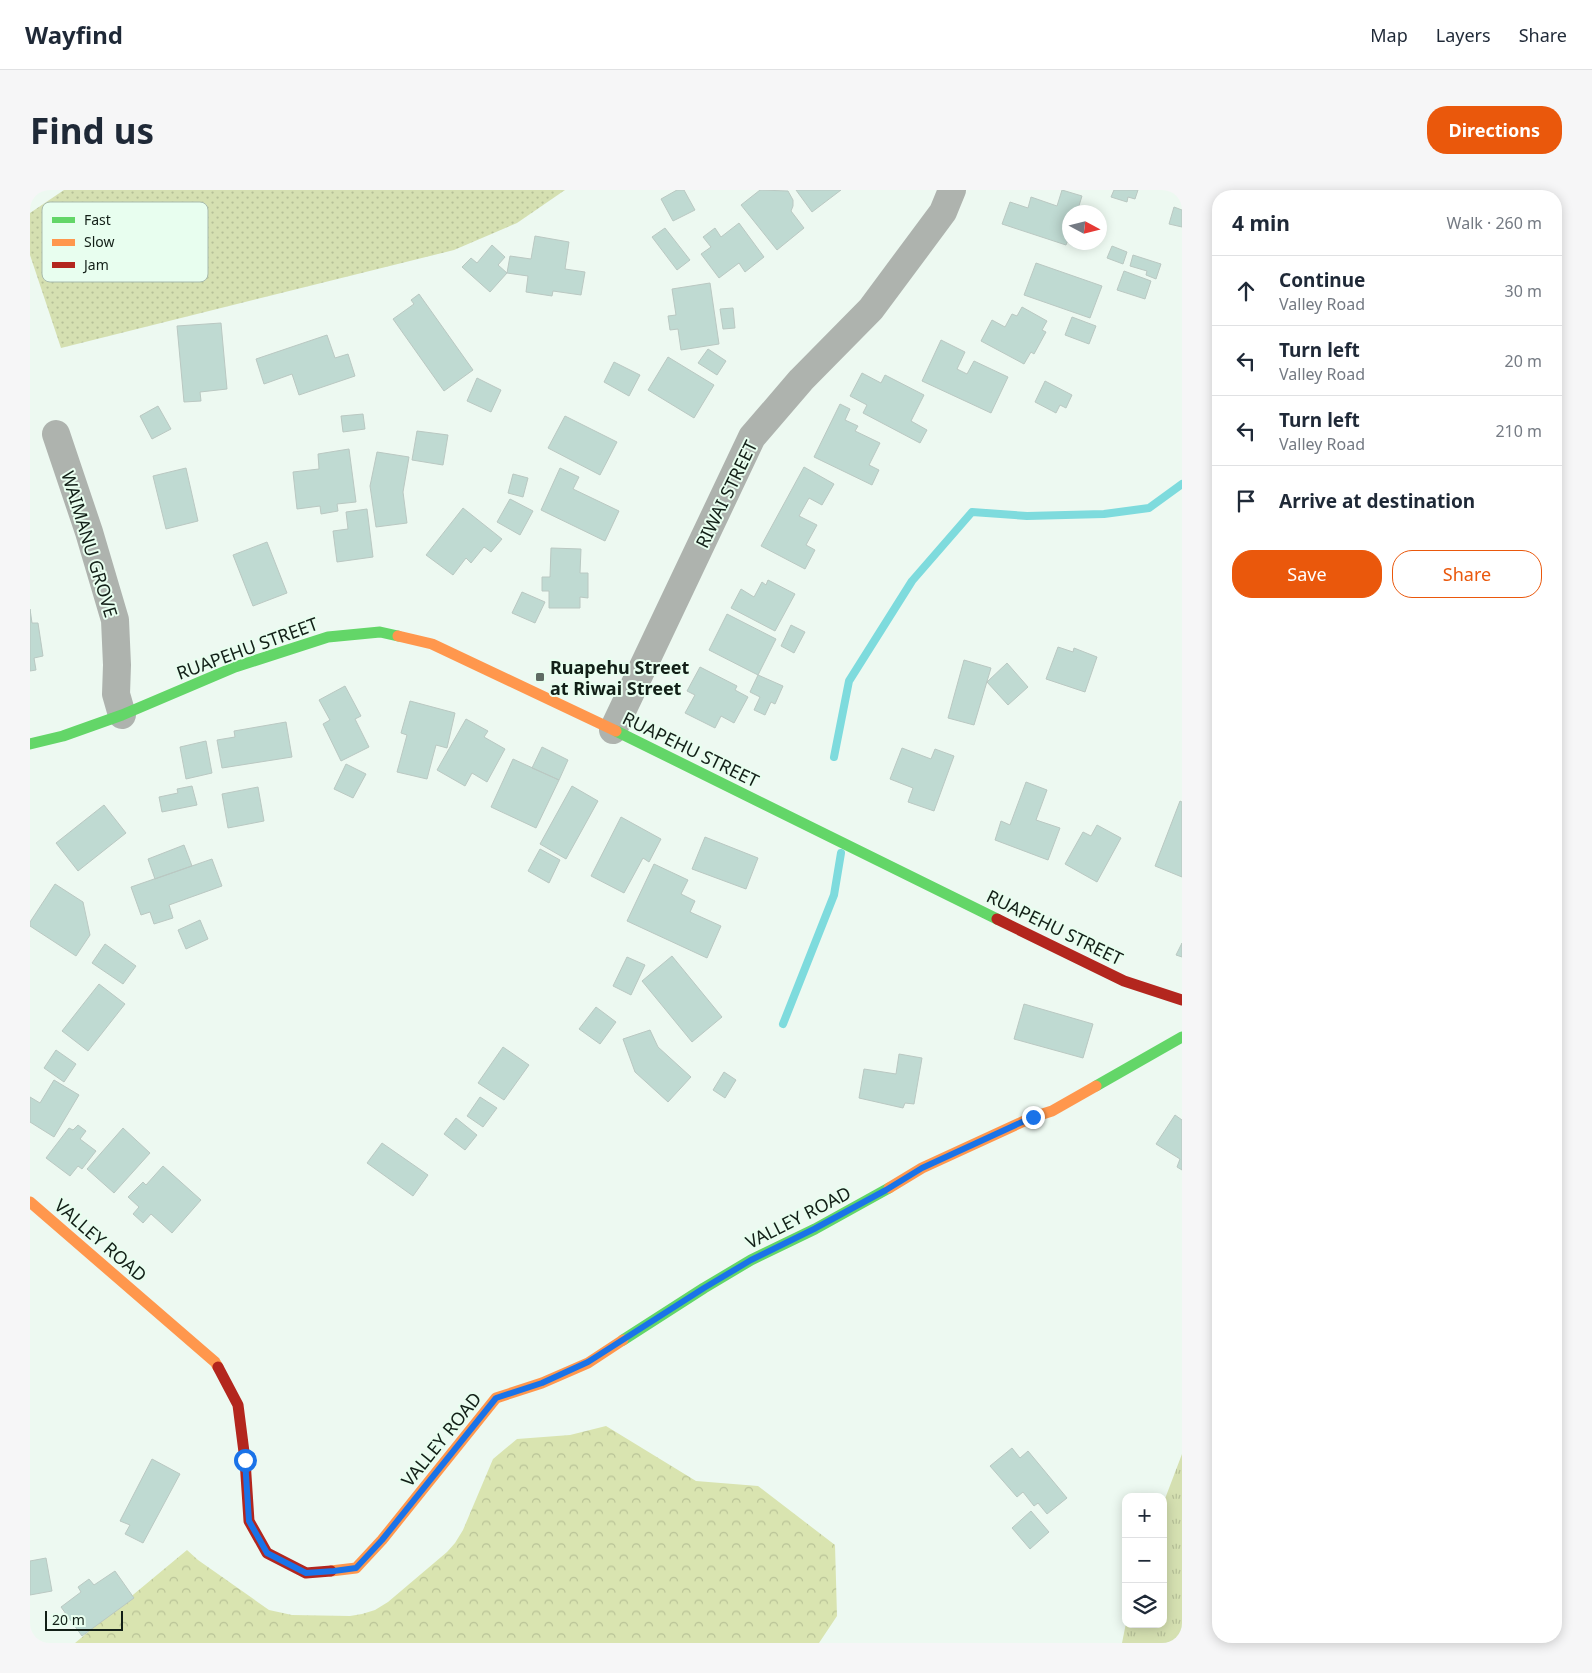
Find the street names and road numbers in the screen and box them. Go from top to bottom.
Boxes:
street label: RIWAI STREET [690,436,762,552]
street label: WAIMANU GROVE [56,468,124,620]
street label: RUAPEHU STREET [173,611,321,685]
street label: RUAPEHU STREET [619,706,763,792]
street label: RUAPEHU STREET [983,884,1127,970]
street label: VALLEY ROAD [741,1180,855,1254]
street label: VALLEY ROAD [50,1193,152,1287]
street label: VALLEY ROAD [396,1387,486,1491]

